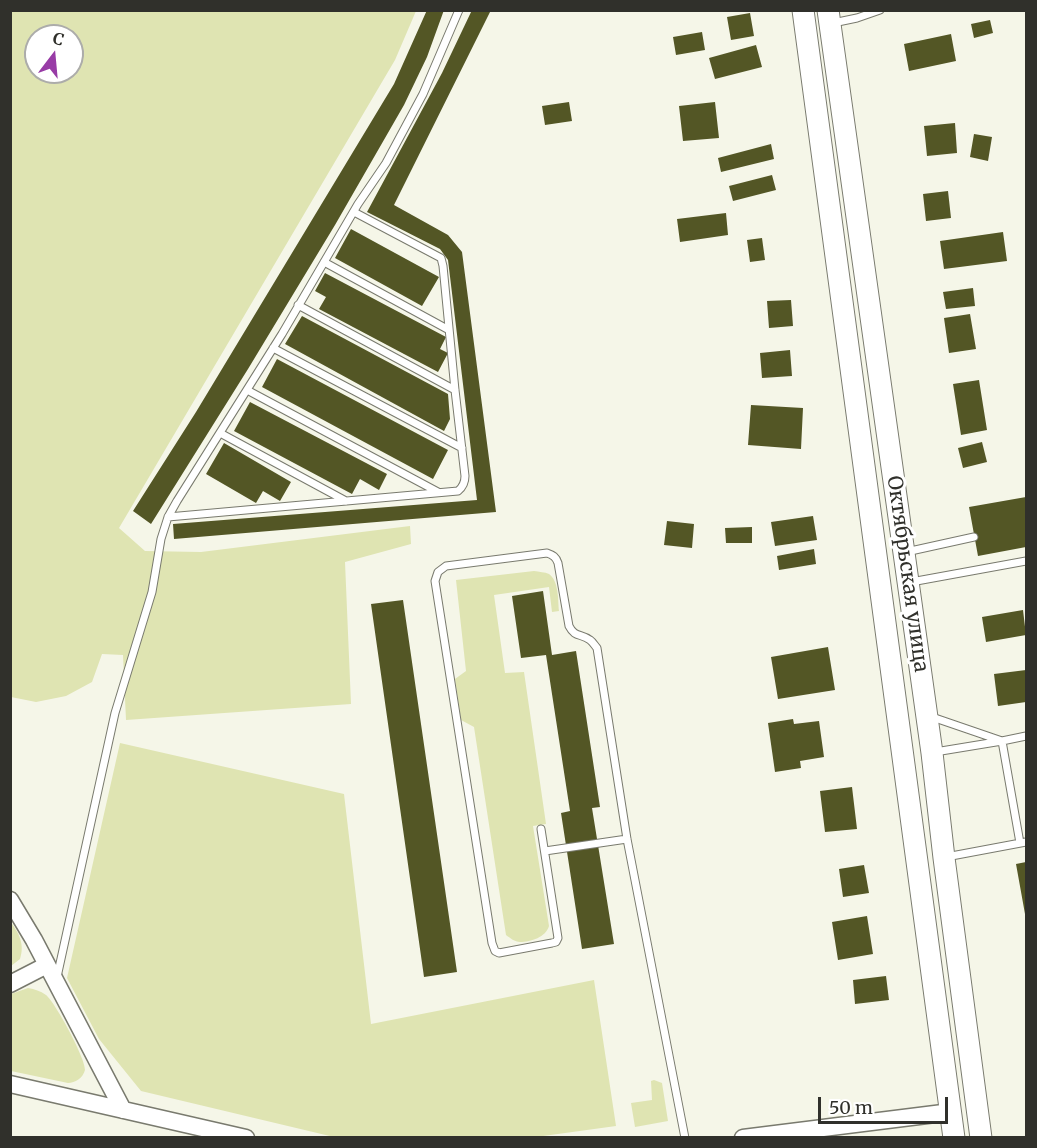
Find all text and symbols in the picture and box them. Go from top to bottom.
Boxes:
north arrow [24,24,84,84]
text: С [51,28,66,50]
street label: Октябрьская улица [881,474,933,674]
scale bar [821,1085,952,1123]
text: 50 m [829,1096,873,1119]

